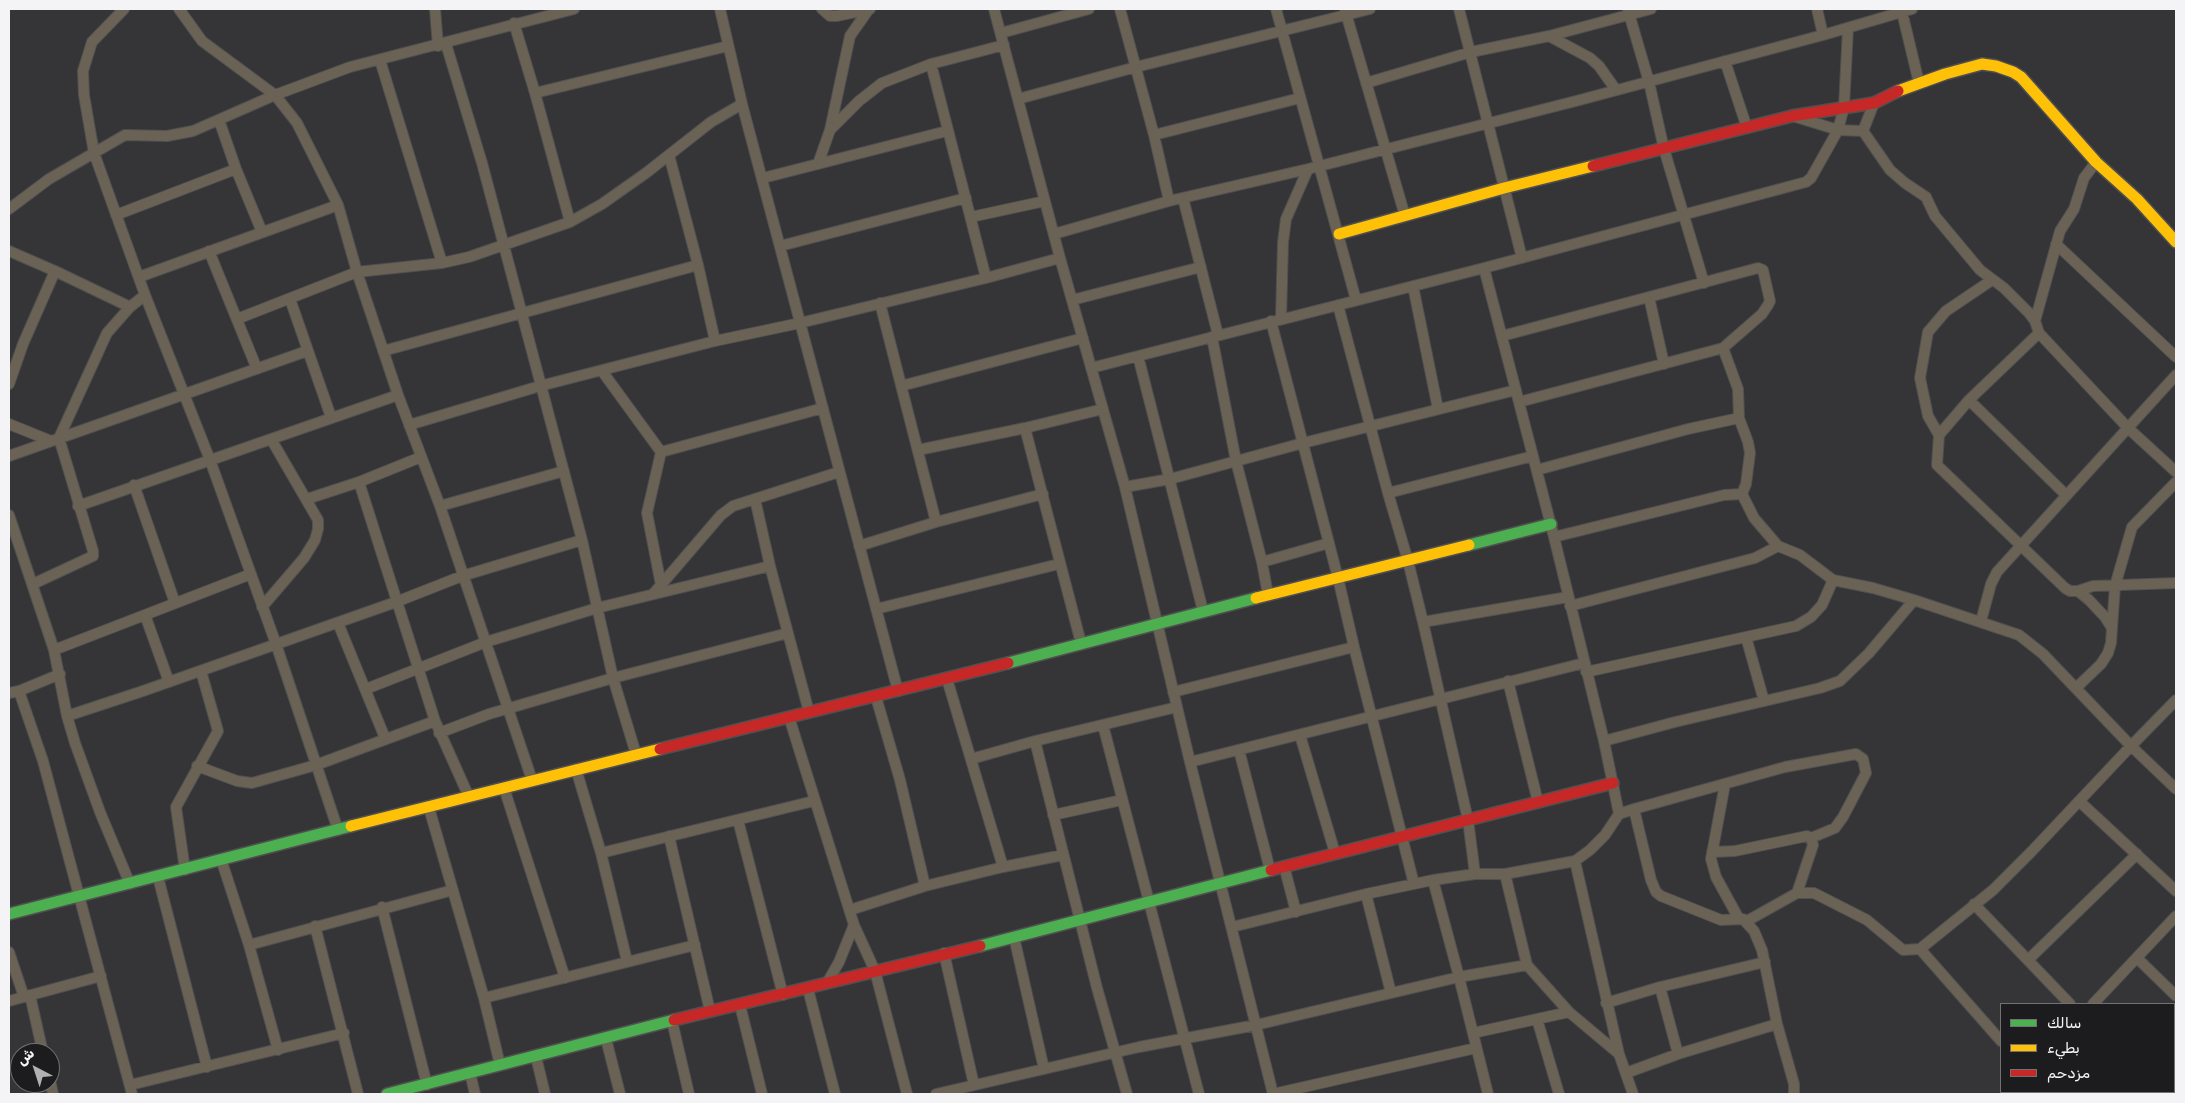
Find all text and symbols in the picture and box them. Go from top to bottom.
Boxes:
legend [2000,1003,2175,1093]
text: سالك [2047,1014,2082,1032]
text: بطيء [2047,1039,2080,1057]
north arrow [10,1043,60,1093]
text: ش [13,1045,38,1069]
text: مزدحم [2047,1064,2090,1082]

